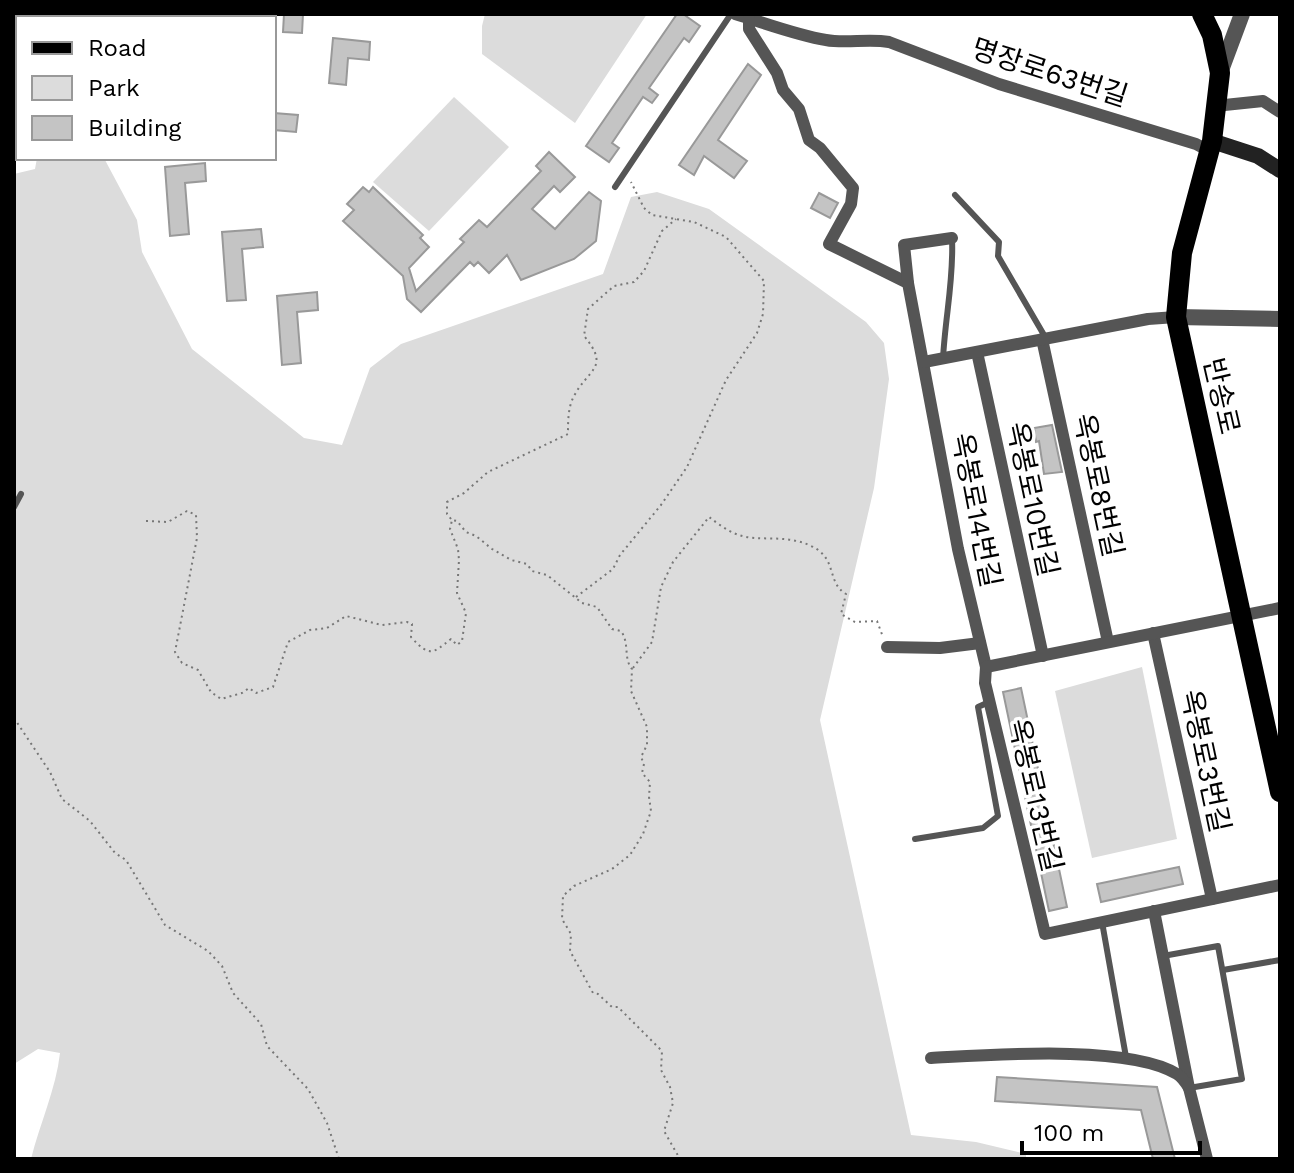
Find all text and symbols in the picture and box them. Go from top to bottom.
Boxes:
legend [16,16,276,160]
street label: 명장로63번길 [968,32,1132,113]
text: Road [88,34,147,62]
text: Park [88,74,140,102]
text: Building [88,114,181,142]
street label: 반송로 [1197,355,1246,437]
street label: 옥봉로8번길 [1067,410,1130,560]
street label: 옥봉로10번길 [1000,419,1065,579]
street label: 옥봉로14번길 [945,430,1008,590]
street label: 옥봉로3번길 [1174,687,1237,836]
street label: 옥봉로13번길 [1002,715,1069,875]
scale bar [1022,1105,1200,1155]
text: 100 m [1034,1119,1104,1147]

